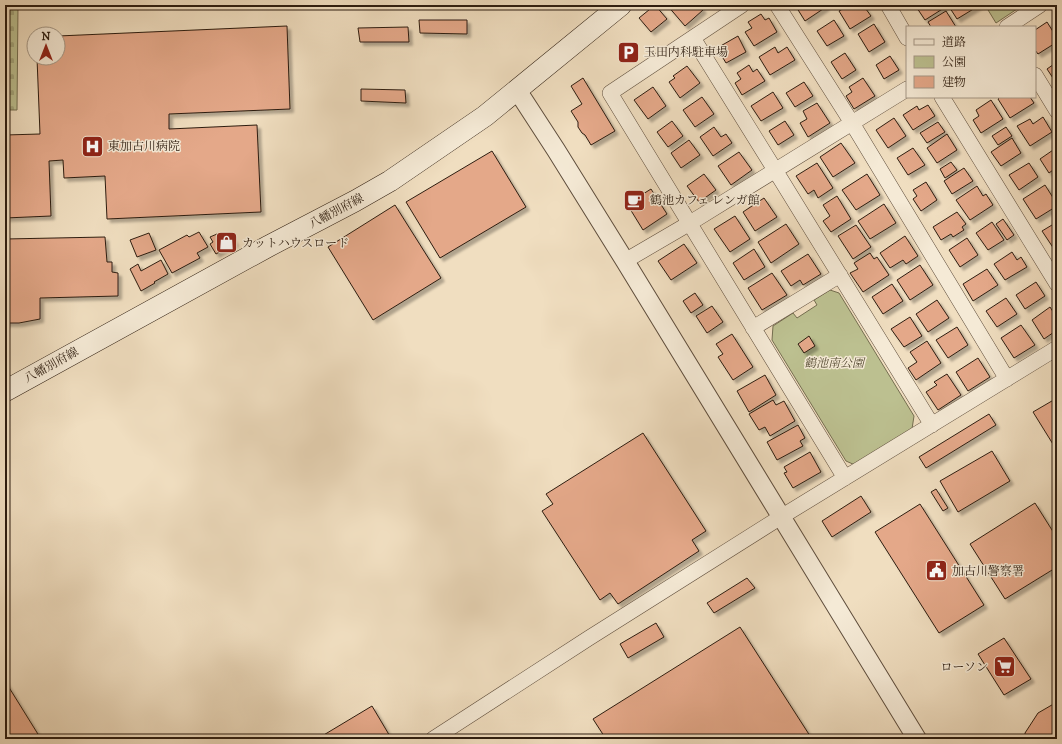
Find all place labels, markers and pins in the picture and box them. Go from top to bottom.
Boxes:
parking icon: 玉田内科駐車場 [616,39,642,65]
place label: 玉田内科駐車場 [644,45,728,60]
hospital icon: 東加古川病院 [80,133,106,159]
place label: 東加古川病院 [108,139,180,154]
cafe icon: 鶴池カフェ レンガ館 [621,187,647,213]
place label: 鶴池カフェ レンガ館 [650,193,760,208]
shop icon: カットハウスロード [213,230,239,256]
place label: カットハウスロード [242,236,349,251]
public building icon: 加古川警察署 [923,558,949,584]
place label: 加古川警察署 [952,564,1024,579]
supermarket icon: ローソン [991,654,1017,680]
place label: ローソン [940,660,988,675]

